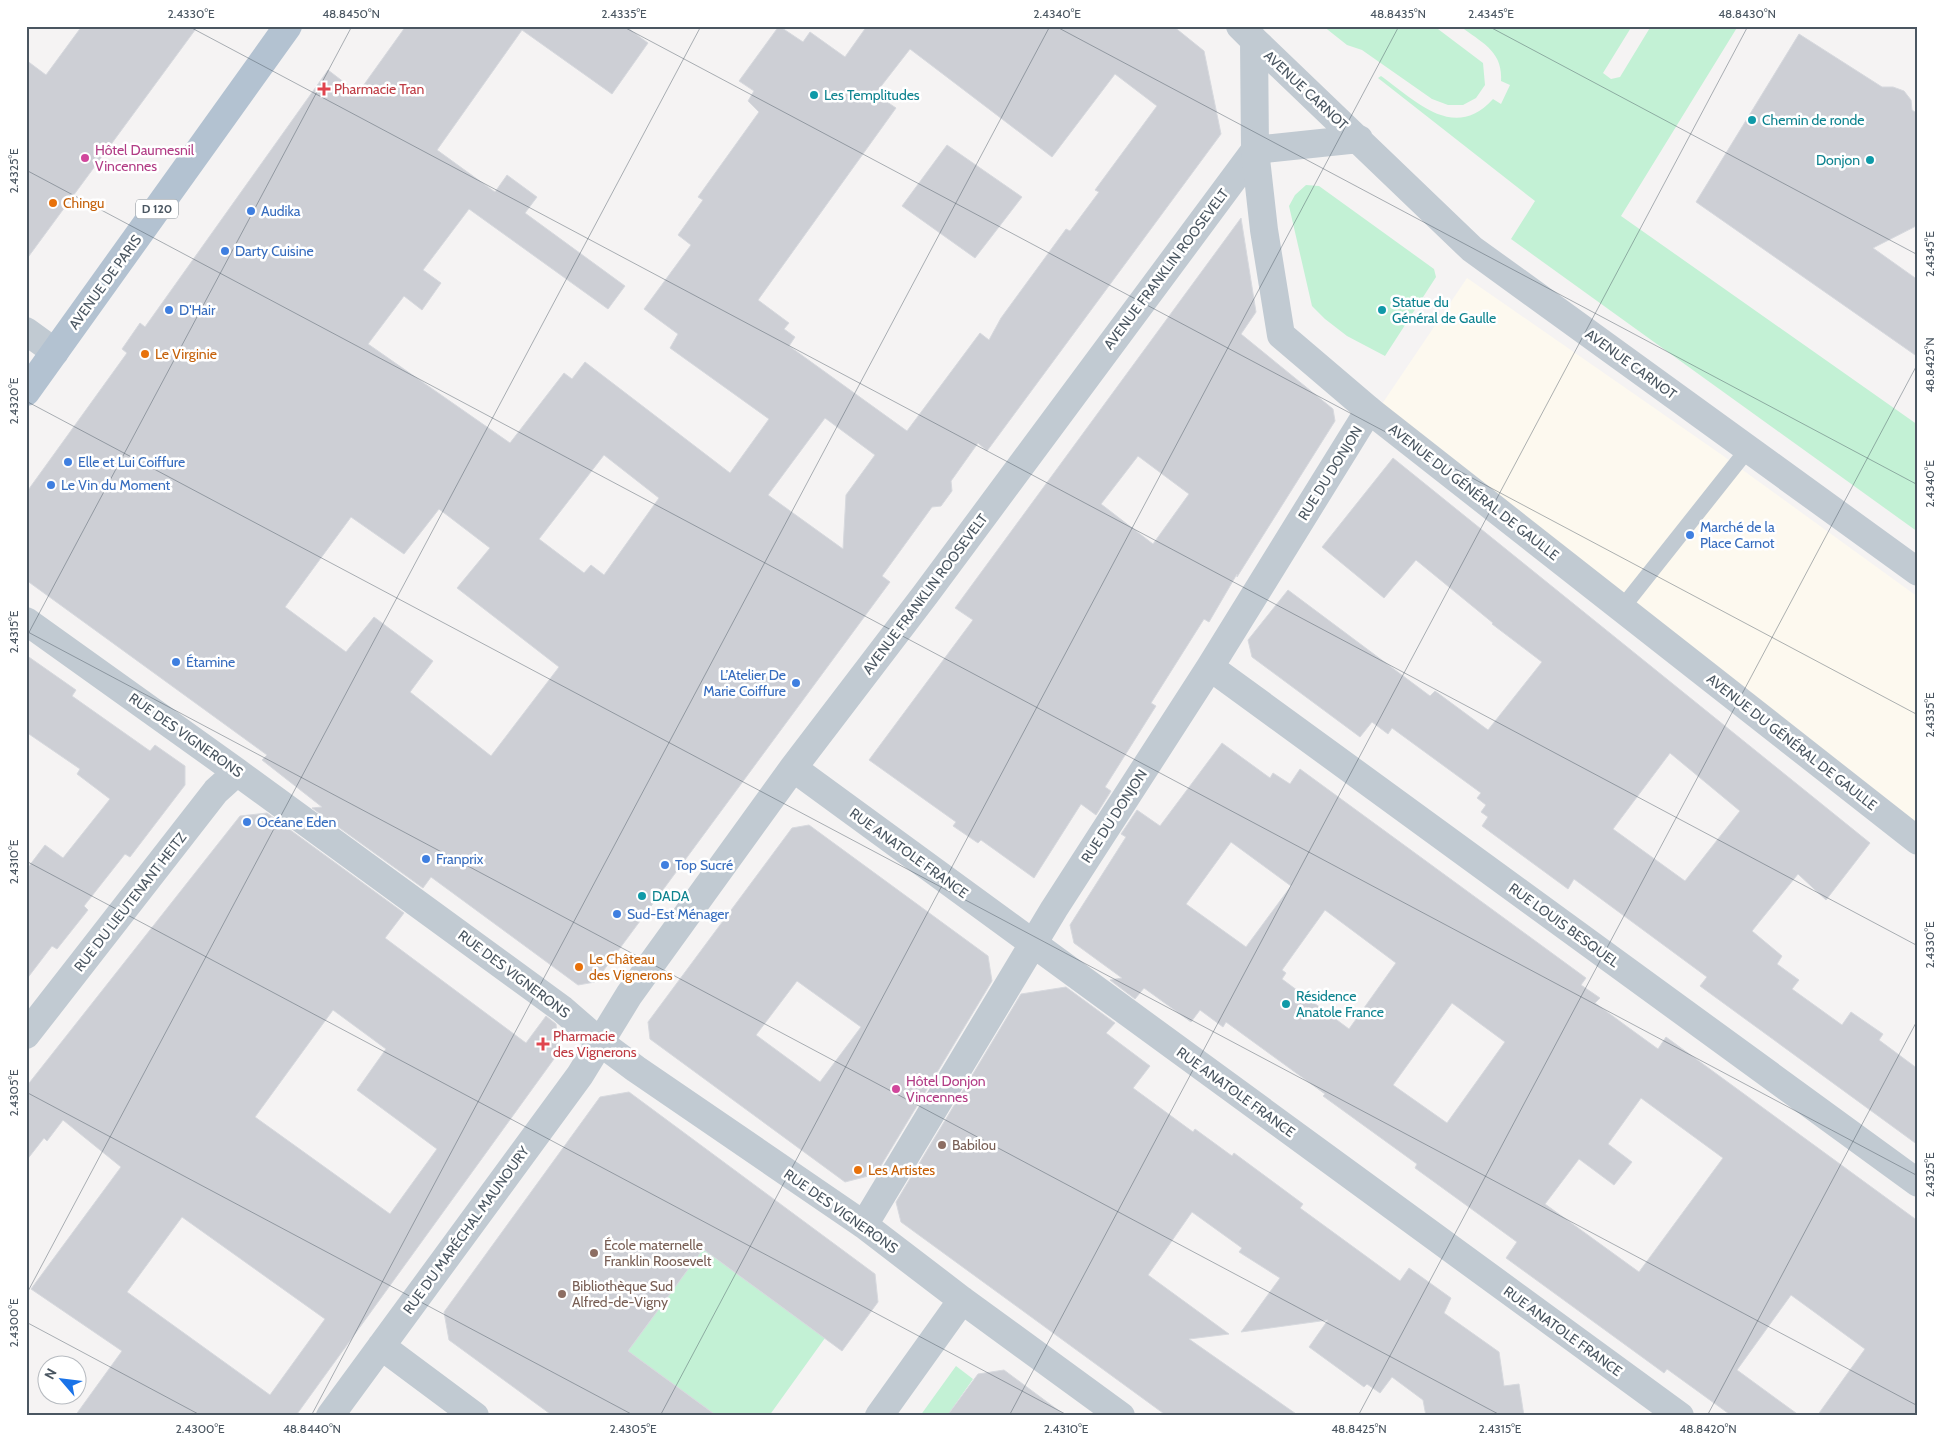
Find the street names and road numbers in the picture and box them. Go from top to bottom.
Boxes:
street label: AVENUE CARNOT [1260,46,1352,134]
street label: AVENUE FRANKLIN ROOSEVELT [1100,185,1233,353]
road number: D 120 [136,200,178,218]
street label: AVENUE DE PARIS [65,231,145,333]
street label: AVENUE CARNOT [1582,325,1681,404]
street label: AVENUE DU GÉNÉRAL DE GAULLE [1385,420,1563,564]
street label: RUE DU DONJON [1294,422,1366,524]
street label: AVENUE FRANKLIN ROOSEVELT [859,510,992,678]
street label: AVENUE DU GÉNÉRAL DE GAULLE [1703,670,1881,814]
street label: RUE DES VIGNERONS [125,689,247,781]
street label: RUE DU DONJON [1077,766,1151,866]
street label: RUE ANATOLE FRANCE [846,804,972,902]
street label: RUE DU LIEUTENANT HEITZ [70,828,190,975]
street label: RUE LOUIS BESQUEL [1505,879,1623,971]
street label: RUE DES VIGNERONS [455,926,573,1022]
street label: RUE ANATOLE FRANCE [1173,1043,1299,1141]
street label: RUE DU MARÉCHAL MAUNOURY [399,1142,534,1317]
street label: RUE DES VIGNERONS [780,1165,902,1257]
street label: RUE ANATOLE FRANCE [1500,1282,1626,1380]

